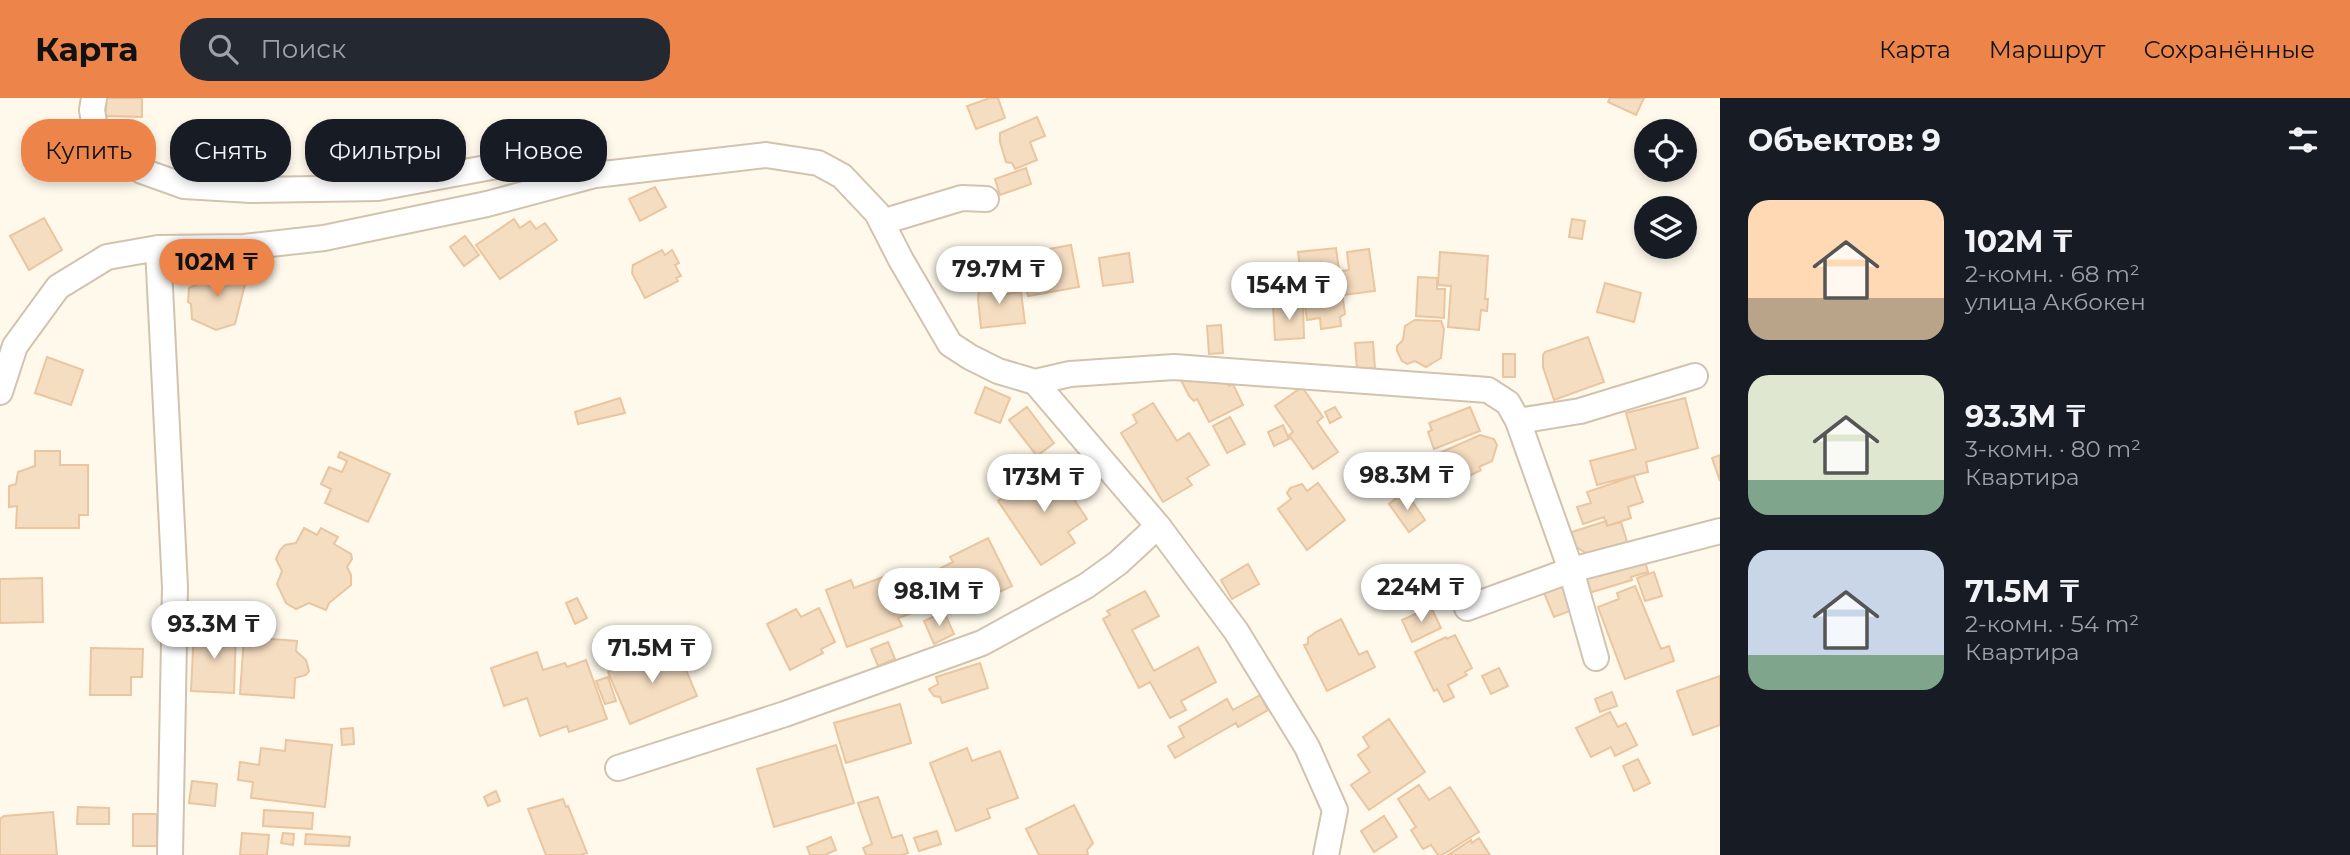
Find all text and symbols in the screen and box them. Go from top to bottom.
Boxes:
search box [180,18,670,81]
text: Карта [35,29,138,69]
icon: search [204,30,242,68]
text: Поиск [260,33,346,65]
text: Карта [1879,35,1951,64]
text: Маршрут [1989,35,2105,64]
text: Сохранённые [2143,35,2315,64]
chip: Купить [21,119,156,182]
chip: Снять [170,119,291,182]
chip: Фильтры [305,119,466,182]
chip: Новое [480,119,607,182]
map controls [1634,119,1697,259]
button: locate [1634,119,1697,182]
icon: filters [2284,121,2322,159]
text: Объектов: 9 [1748,122,1941,159]
button: layers [1634,196,1697,259]
text: 102M ₸ [1965,223,2074,260]
icon: home [1804,228,1888,312]
pin: 102M ₸ [160,240,274,299]
pin: 79.7M ₸ [934,246,1064,306]
text: 102M ₸ [175,248,259,276]
text: 79.7M ₸ [952,255,1046,283]
text: 2-комн. · 68 m² [1965,260,2140,288]
pin: 154M ₸ [1232,262,1346,322]
text: 154M ₸ [1247,271,1331,299]
text: улица Акбокен [1965,288,2146,316]
text: 93.3M ₸ [1965,398,2087,435]
icon: home [1804,403,1888,487]
text: 3-комн. · 80 m² [1965,435,2141,463]
pin: 98.3M ₸ [1342,452,1472,512]
pin: 173M ₸ [987,454,1101,514]
text: 98.3M ₸ [1359,461,1455,489]
text: 173M ₸ [1003,463,1085,491]
text: Квартира [1965,463,2079,491]
pin: 224M ₸ [1364,564,1478,624]
pin: 98.1M ₸ [874,568,1004,628]
text: 224M ₸ [1377,573,1465,601]
text: 71.5M ₸ [1965,573,2080,610]
text: 98.1M ₸ [894,577,984,605]
icon: home [1804,578,1888,662]
pin: 93.3M ₸ [149,602,279,661]
text: 93.3M ₸ [167,610,261,638]
text: 2-комн. · 54 m² [1965,610,2139,638]
pin: 71.5M ₸ [587,626,717,685]
text: 71.5M ₸ [608,634,696,662]
text: Квартира [1965,638,2079,666]

